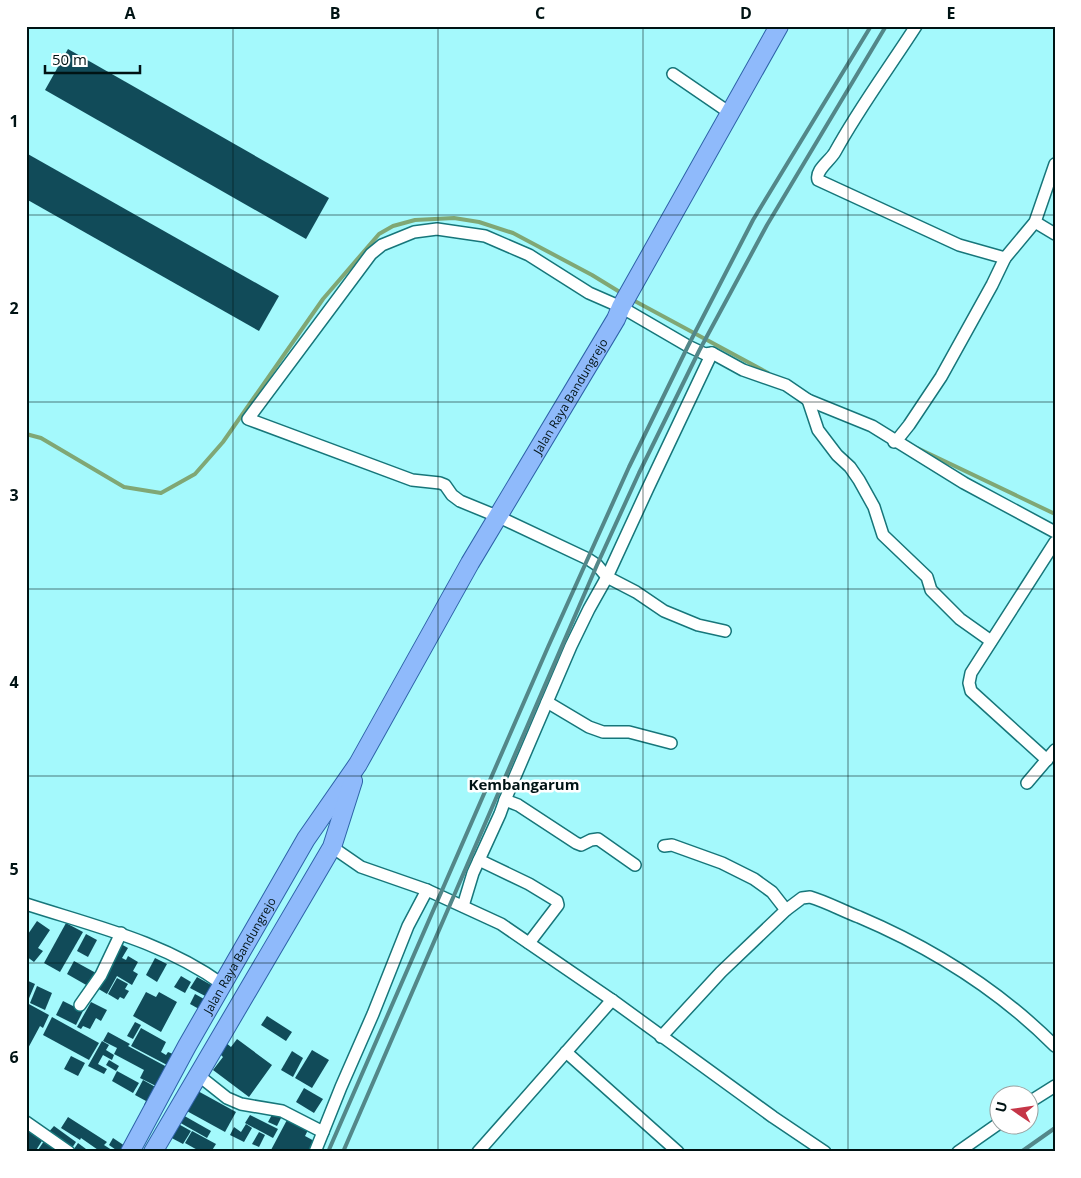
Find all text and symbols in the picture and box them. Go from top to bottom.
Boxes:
text: A [124,2,136,24]
text: B [330,2,340,24]
text: C [535,2,545,24]
text: D [740,2,752,24]
text: E [947,2,956,24]
scale bar [45,42,140,74]
text: 50 m [52,49,87,69]
text: 1 [9,110,19,132]
text: 2 [9,297,19,319]
street label: Jalan Raya Bandungrejo [528,335,611,458]
text: 3 [9,484,19,506]
text: 4 [9,671,19,693]
district label: Kembangarum [469,774,579,794]
text: 5 [9,858,19,880]
street label: Jalan Raya Bandungrejo [198,894,279,1018]
text: 6 [9,1046,19,1068]
north arrow [988,1086,1038,1136]
text: U [990,1100,1011,1114]

